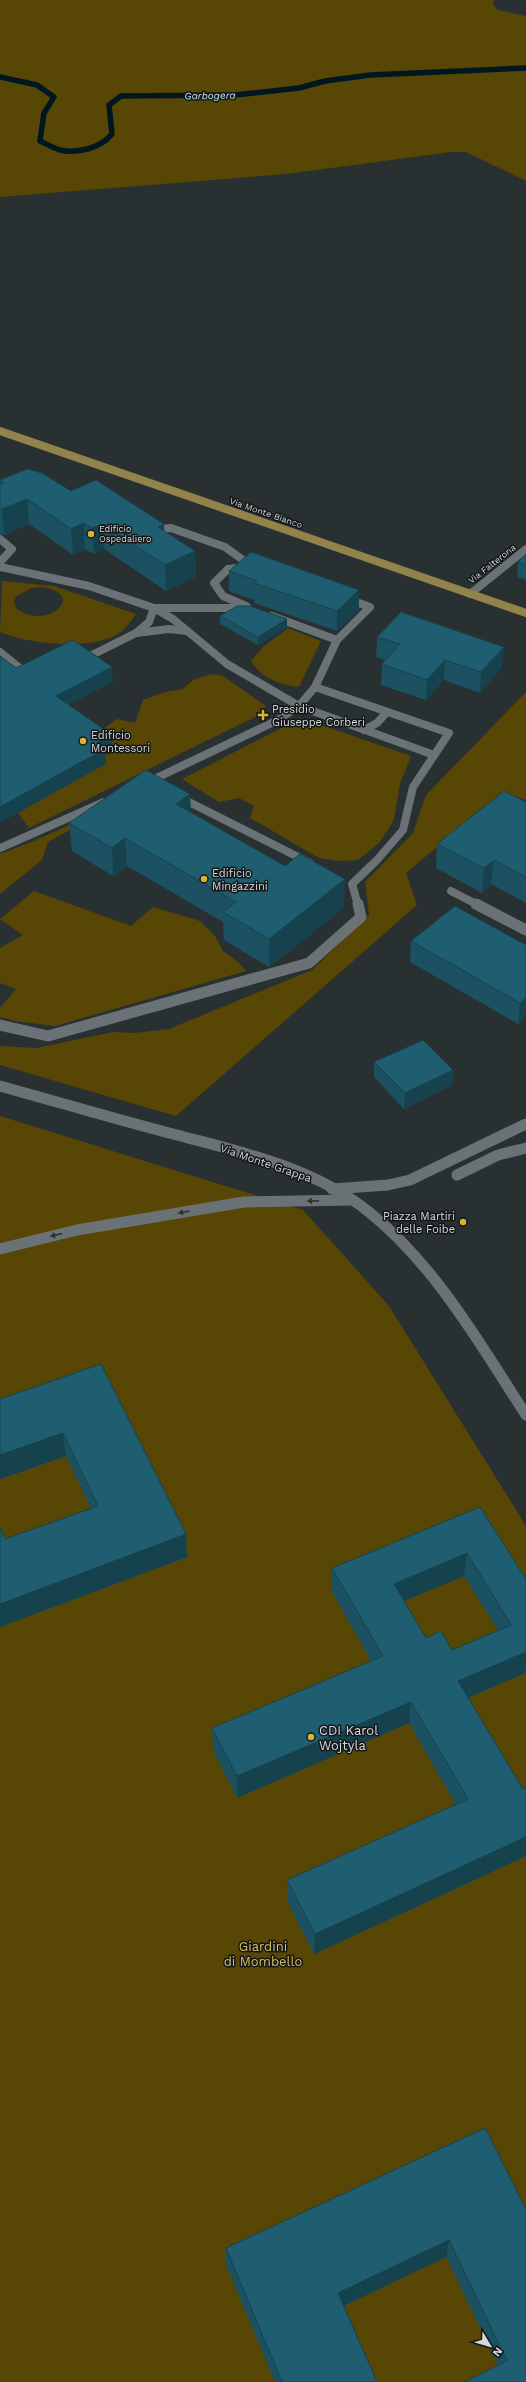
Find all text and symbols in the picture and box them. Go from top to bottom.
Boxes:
water label: Garbogera [184,90,236,101]
street label: Via Monte Bianco [228,496,304,530]
place label: Edificio Ospedaliero [99,524,151,544]
marker: Edificio Ospedaliero [86,529,96,539]
street label: Via Falterona [466,542,518,586]
place label: Presidio Giuseppe Corberi [272,703,365,729]
marker: Presidio Giuseppe Corberi [257,709,269,721]
place label: Edificio Montessori [91,729,150,755]
marker: Edificio Montessori [78,736,88,746]
place label: Edificio Mingazzini [212,867,268,893]
marker: Edificio Mingazzini [199,874,209,884]
street label: Via Monte Grappa [218,1142,313,1185]
one-way arrow [306,1198,319,1204]
one-way arrow [178,1209,190,1215]
place label: Piazza Martiri delle Foibe [383,1210,455,1236]
marker: Piazza Martiri delle Foibe [458,1217,468,1227]
one-way arrow [50,1233,62,1239]
place label: CDI Karol Wojtyla [319,1723,378,1753]
marker: CDI Karol Wojtyla [306,1732,316,1742]
park label: Giardini di Mombello [224,1939,303,1969]
north arrow [470,2326,510,2366]
text: N [490,2345,505,2359]

